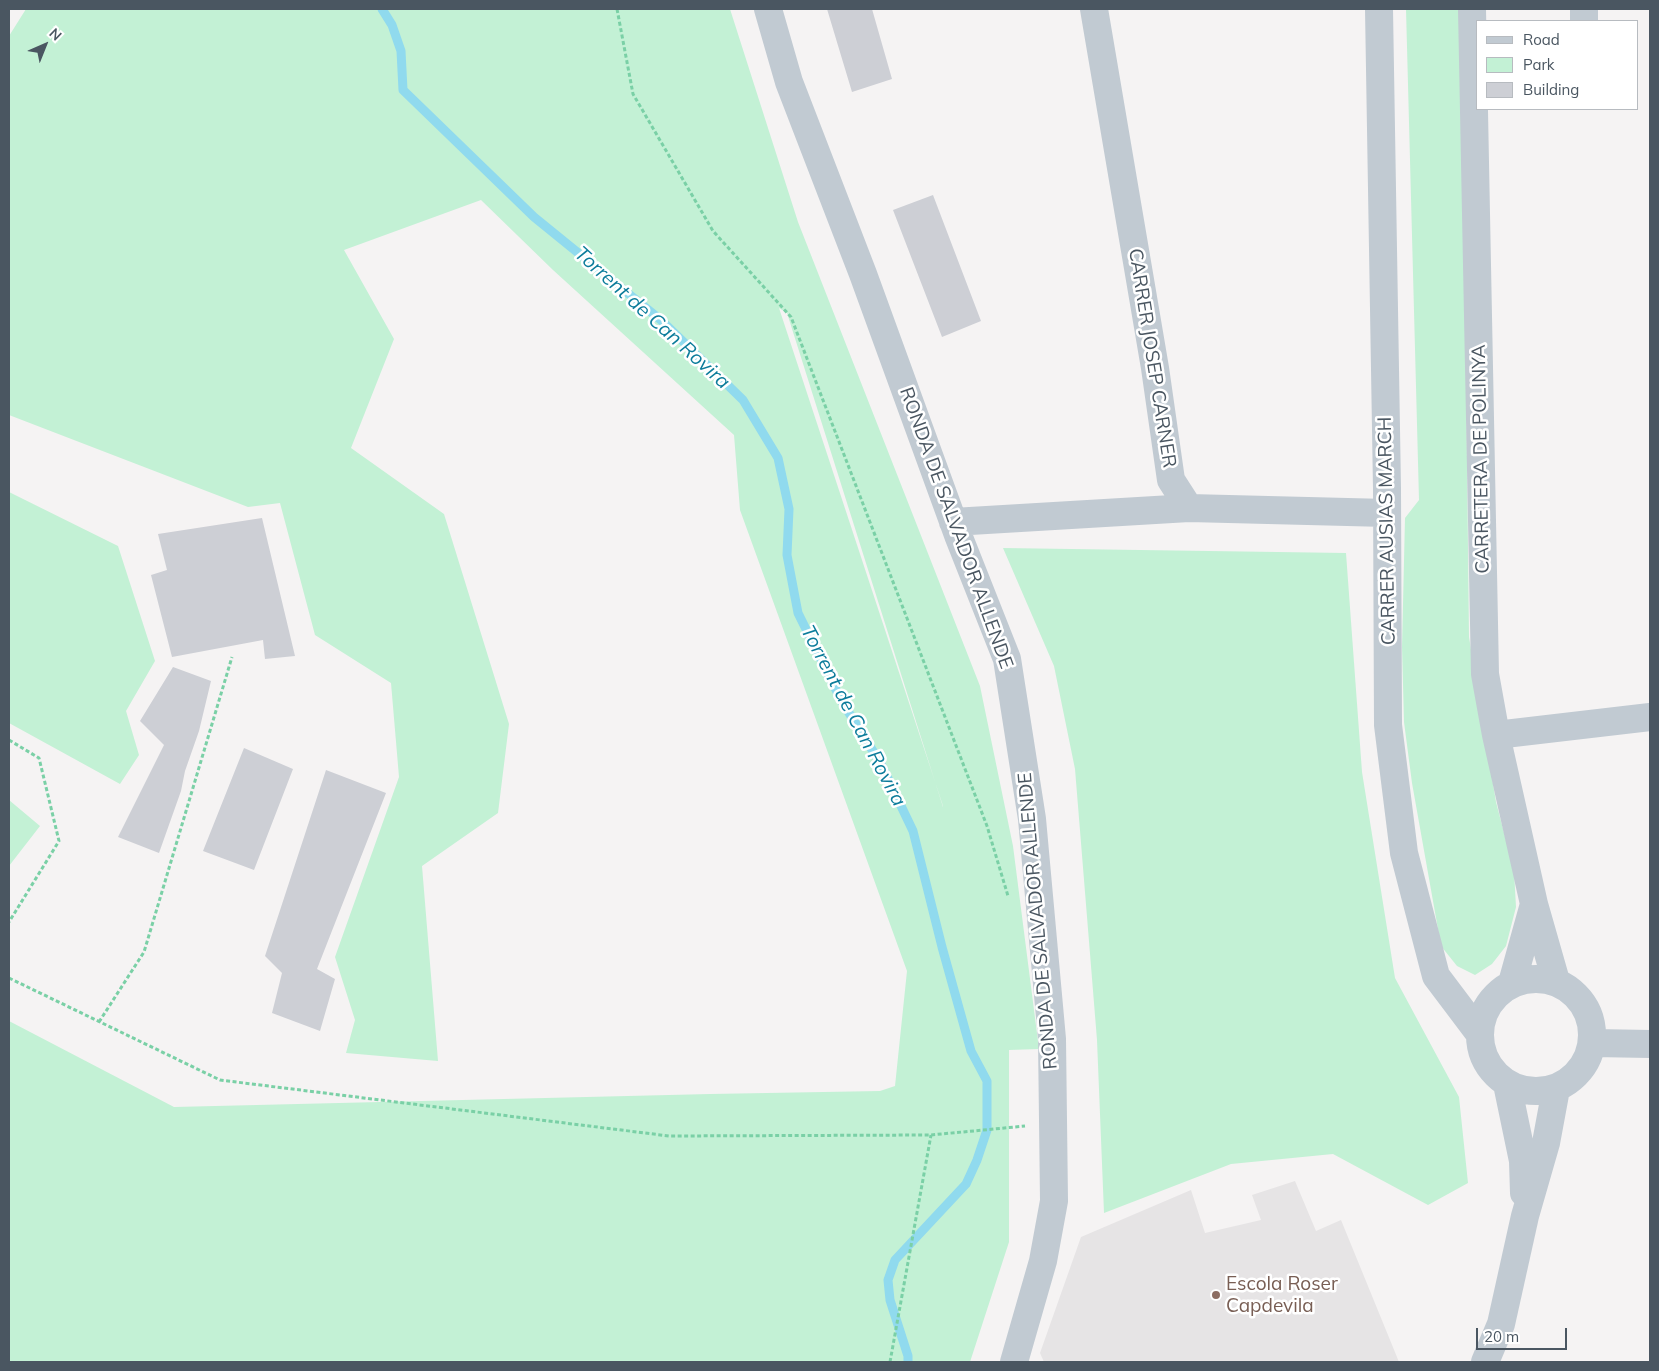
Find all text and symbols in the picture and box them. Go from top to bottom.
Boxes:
north arrow [20,20,70,70]
legend [1476,20,1639,110]
text: N [45,24,65,44]
text: Road [1523,30,1560,49]
text: Park [1523,55,1555,74]
text: Building [1523,80,1579,99]
water label: Torrent de Can Rovira [569,242,735,394]
street label: CARRER JOSEP CARNER [1123,247,1181,469]
street label: CARRETERA DE POLINYA [1468,344,1494,574]
street label: RONDA DE SALVADOR ALLENDE [894,384,1018,672]
street label: CARRER AUSIAS MARCH [1374,417,1400,645]
water label: Torrent de Can Rovira [795,622,911,810]
street label: RONDA DE SALVADOR ALLENDE [1014,772,1062,1070]
place label: Escola Roser Capdevila [1226,1273,1338,1317]
marker: Escola Roser Capdevila [1210,1289,1222,1301]
scale bar [1479,1318,1570,1350]
text: 20 m [1484,1327,1519,1346]

